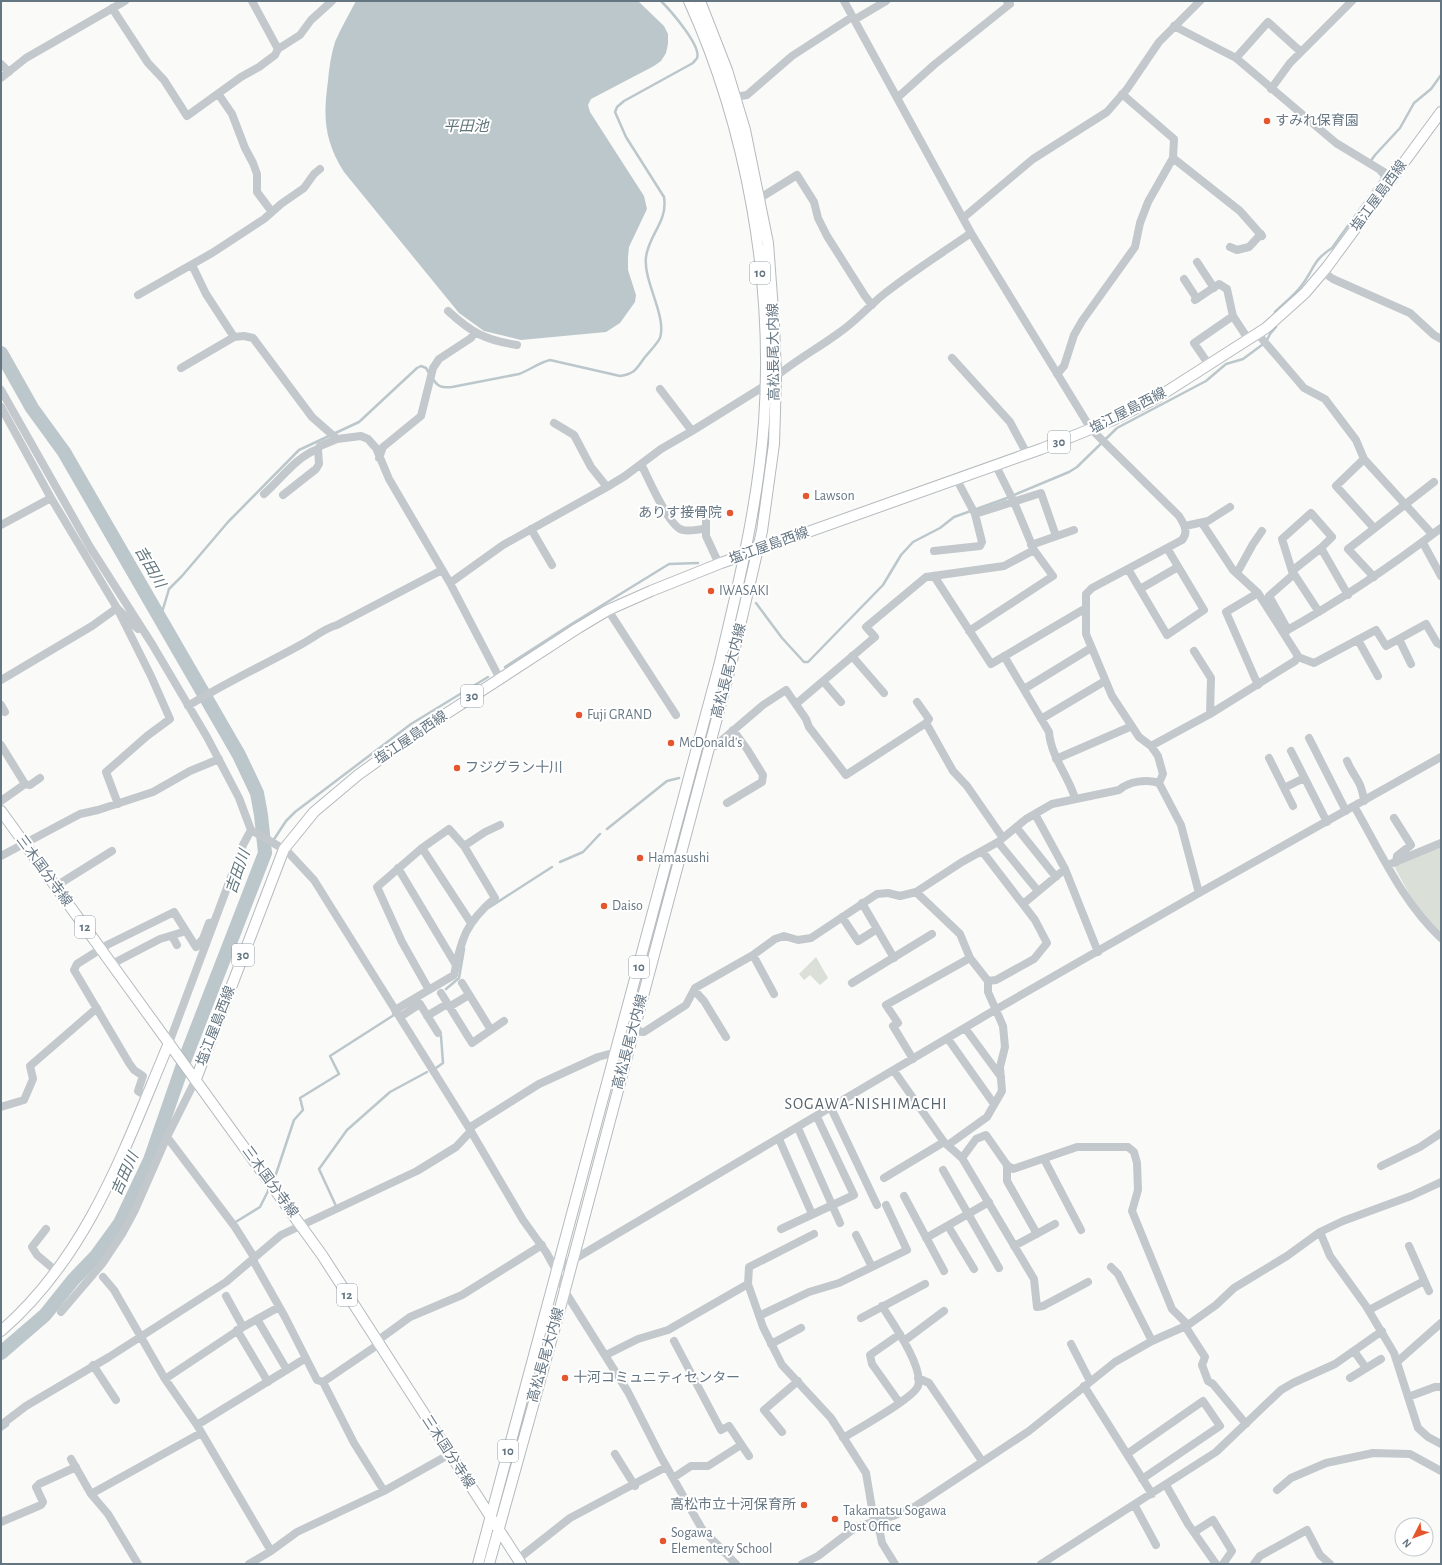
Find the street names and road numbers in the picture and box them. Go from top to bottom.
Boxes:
street label: 塩江屋島西線 [1347,157,1409,234]
road number: 10 [750,262,770,284]
street label: 高松長尾大内線 [765,303,782,401]
street label: 塩江屋島西線 [1086,384,1169,436]
road number: 30 [1048,431,1070,453]
street label: 塩江屋島西線 [726,523,811,567]
street label: 高松長尾大内線 [709,622,748,720]
road number: 30 [461,685,483,707]
street label: 塩江屋島西線 [371,707,450,767]
street label: 三木国分寺線 [14,832,75,909]
road number: 12 [75,916,95,938]
road number: 30 [232,944,254,966]
road number: 10 [629,956,649,978]
street label: 塩江屋島西線 [193,984,238,1068]
street label: 高松長尾大内線 [610,993,649,1091]
street label: 三木国分寺線 [240,1143,301,1220]
road number: 12 [337,1284,357,1306]
street label: 高松長尾大内線 [525,1306,566,1404]
street label: 三木国分寺線 [419,1412,478,1491]
road number: 10 [498,1440,518,1462]

